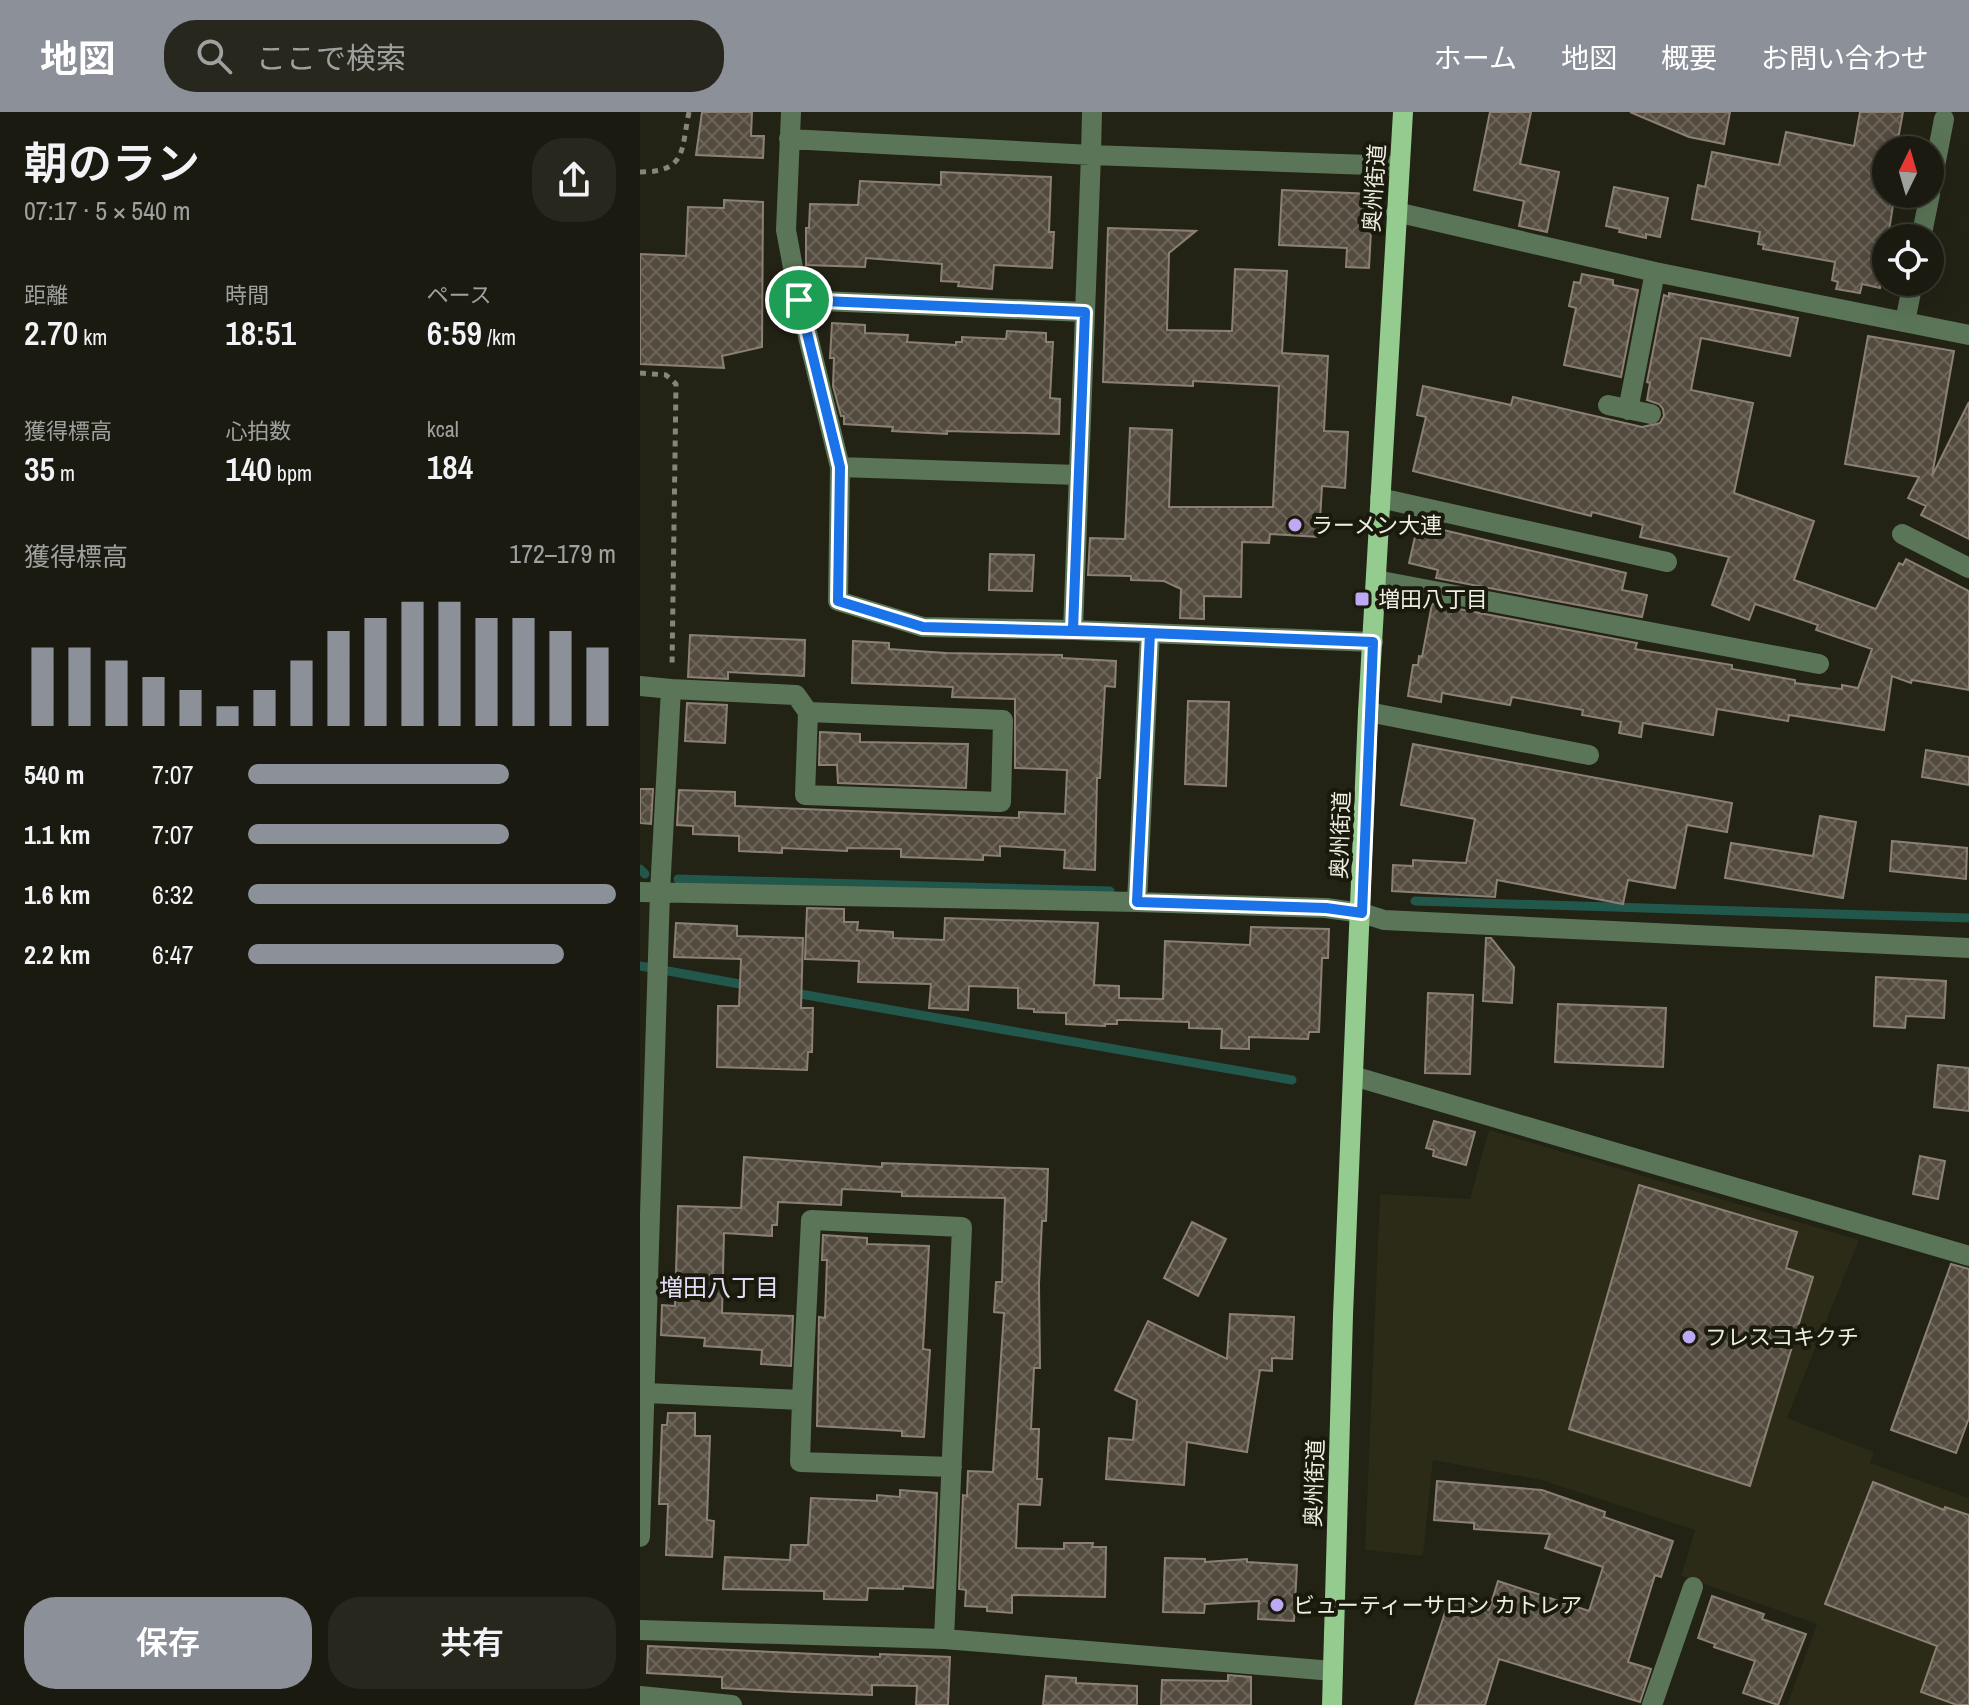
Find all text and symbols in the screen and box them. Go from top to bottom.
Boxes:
search box [164,20,724,92]
text: 地図 [40,33,116,84]
icon: search [192,34,236,78]
text: ここで検索 [256,38,406,78]
text: ホーム [1434,39,1517,77]
text: 地図 [1561,39,1617,77]
text: 概要 [1661,39,1717,77]
text: お問い合わせ [1761,39,1929,77]
text: 朝のラン [24,133,200,193]
north arrow [1872,136,1944,208]
map controls [1872,136,1944,296]
button: share [532,138,616,222]
street label: 奥州街道 [1356,143,1392,233]
text: 07:17 · 5 × 540 m [24,193,191,228]
button: locate [1872,224,1944,296]
pin [765,266,833,334]
icon: arrive [777,278,821,322]
text: 距離 [24,280,68,310]
text: 時間 [225,280,269,310]
text: ペース [427,280,492,310]
text: 2.70 [24,310,78,356]
text: 18:51 [225,310,296,356]
text: 6:59 [427,310,482,356]
text: km [78,322,107,352]
text: /km [482,322,516,352]
text: kcal [427,414,459,444]
text: 獲得標高 [24,416,112,446]
text: 心拍数 [225,416,291,446]
text: 184 [427,444,473,490]
text: 35 [24,446,55,492]
text: 140 [225,446,272,492]
text: m [55,458,75,488]
text: bpm [272,458,312,488]
place label: ラーメン大連 [1311,510,1442,540]
marker: ラーメン大連 [1286,516,1304,534]
text: 172–179 m [509,536,616,571]
text: 獲得標高 [24,539,128,574]
place label: 増田八丁目 [1378,584,1488,614]
marker: 増田八丁目 [1353,590,1371,608]
text: 540 m [24,757,84,792]
text: 7:07 [152,757,194,792]
street label: 奥州街道 [1323,790,1357,880]
text: 1.1 km [24,817,90,852]
text: 7:07 [152,817,194,852]
text: 1.6 km [24,877,90,912]
text: 6:32 [152,877,194,912]
text: 2.2 km [24,937,90,972]
text: 6:47 [152,937,194,972]
district label: 増田八丁目 [659,1271,779,1303]
place label: フレスコキクチ [1705,1322,1859,1352]
marker: フレスコキクチ [1680,1328,1698,1346]
street label: 奥州街道 [1297,1438,1331,1528]
place label: ビューティーサロン カトレア [1293,1590,1582,1620]
marker: ビューティーサロン カトレア [1268,1596,1286,1614]
button: 保存 [24,1597,312,1689]
button: 共有 [328,1597,616,1689]

